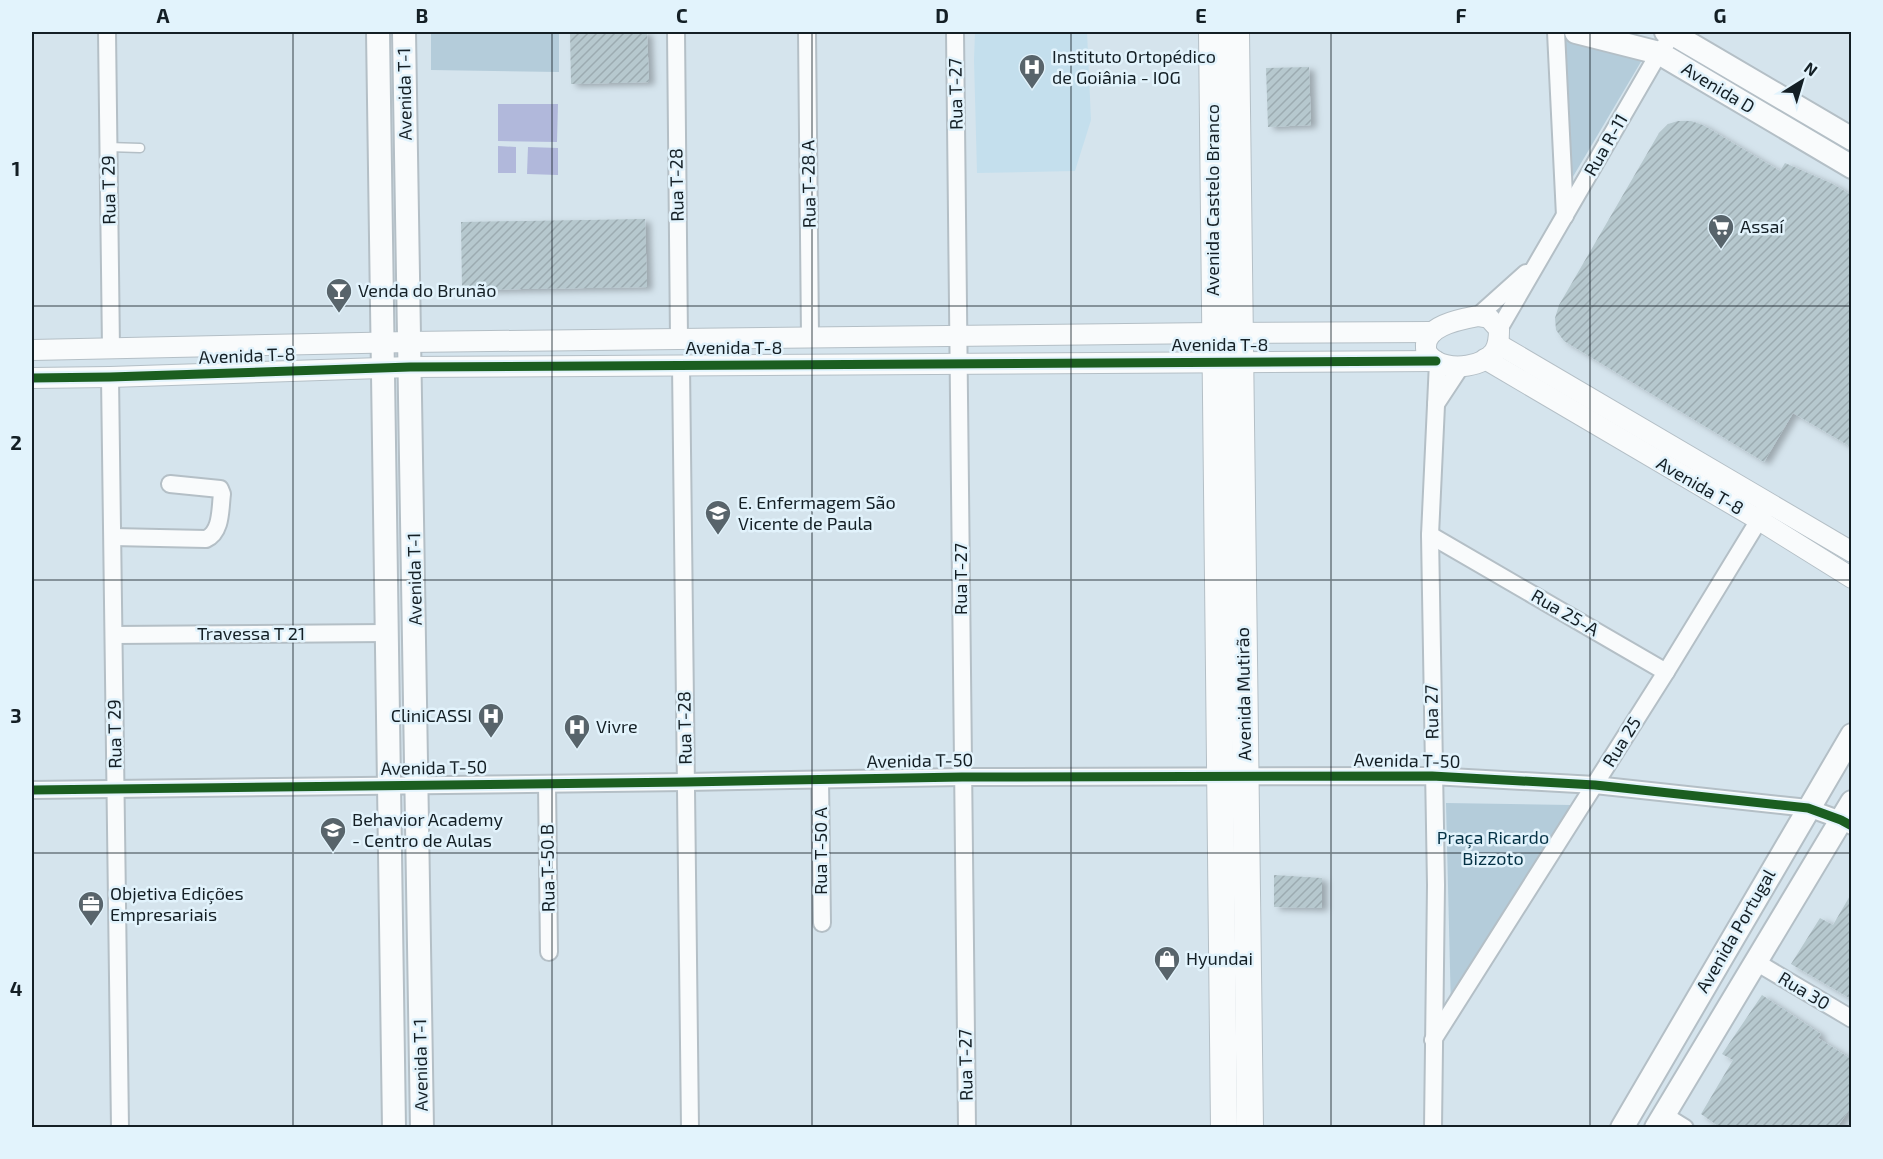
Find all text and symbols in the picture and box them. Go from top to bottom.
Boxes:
text: A [156,3,170,27]
text: B [416,3,428,27]
text: C [676,3,688,27]
text: D [935,3,949,27]
text: E [1195,3,1207,27]
text: F [1455,3,1467,27]
text: G [1714,3,1726,27]
place label: Instituto Ortopédico de Goiânia - IOG [1052,45,1216,88]
street label: Avenida T-1 [392,47,416,141]
north arrow [1772,51,1832,111]
hospital icon: Instituto Ortopédico de Goiânia - IOG [1017,52,1047,90]
street label: Avenida D [1678,57,1759,117]
street label: Rua T-27 [943,58,967,130]
text: N [1801,58,1822,80]
street label: Avenida Castelo Branco [1201,104,1223,296]
street label: Rua R-11 [1579,109,1632,180]
street label: Rua T-28 A [796,139,820,228]
street label: Rua T-28 [664,148,688,222]
street label: Rua T 29 [96,155,120,225]
text: 1 [12,156,20,180]
supermarket icon: Assaí [1706,212,1736,250]
place label: Assaí [1740,215,1784,237]
bar icon: Venda do Brunão [324,276,354,314]
place label: Venda do Brunão [358,279,496,301]
street label: Avenida T-8 [1171,333,1269,355]
street label: Avenida T-8 [685,336,783,358]
street label: Avenida T-8 [198,342,296,368]
text: 2 [10,430,22,454]
street label: Avenida T-8 [1653,451,1748,519]
place label: E. Enfermagem São Vicente de Paula [738,491,896,534]
school or university icon: E. Enfermagem São Vicente de Paula [703,498,733,536]
street label: Avenida T-1 [402,532,426,626]
street label: Rua T-27 [949,543,971,615]
street label: Rua 25-A [1528,584,1604,641]
street label: Travessa T 21 [197,622,305,644]
street label: Avenida Mutirão [1231,627,1255,761]
street label: Rua 27 [1420,685,1442,740]
street label: Rua T-28 [672,691,696,765]
street label: Rua T 29 [102,699,126,769]
hospital icon: CliniCASSI [476,701,506,739]
text: 3 [10,703,22,727]
place label: CliniCASSI [391,704,472,726]
hospital icon: Vivre [562,712,592,750]
street label: Rua 25 [1597,712,1645,771]
place label: Vivre [596,715,638,737]
street label: Avenida T-50 [866,748,974,772]
street label: Avenida T-50 [1353,748,1461,772]
street label: Avenida T-50 [380,755,488,779]
street label: Rua T-50 A [809,806,831,895]
place label: Behavior Academy - Centro de Aulas [352,808,503,851]
school or university icon: Behavior Academy - Centro de Aulas [318,815,348,853]
street label: Rua T-50 B [535,824,559,912]
park label: Praça Ricardo Bizzoto [1437,826,1549,869]
street label: Avenida Portugal [1691,864,1780,996]
place label: Objetiva Edições Empresariais [110,882,244,925]
office icon: Objetiva Edições Empresariais [76,889,106,927]
shop icon: Hyundai [1152,944,1182,982]
place label: Hyundai [1186,947,1253,969]
street label: Rua 30 [1775,966,1834,1014]
text: 4 [10,976,23,1000]
street label: Avenida T-1 [408,1018,432,1112]
street label: Rua T-27 [953,1029,977,1101]

